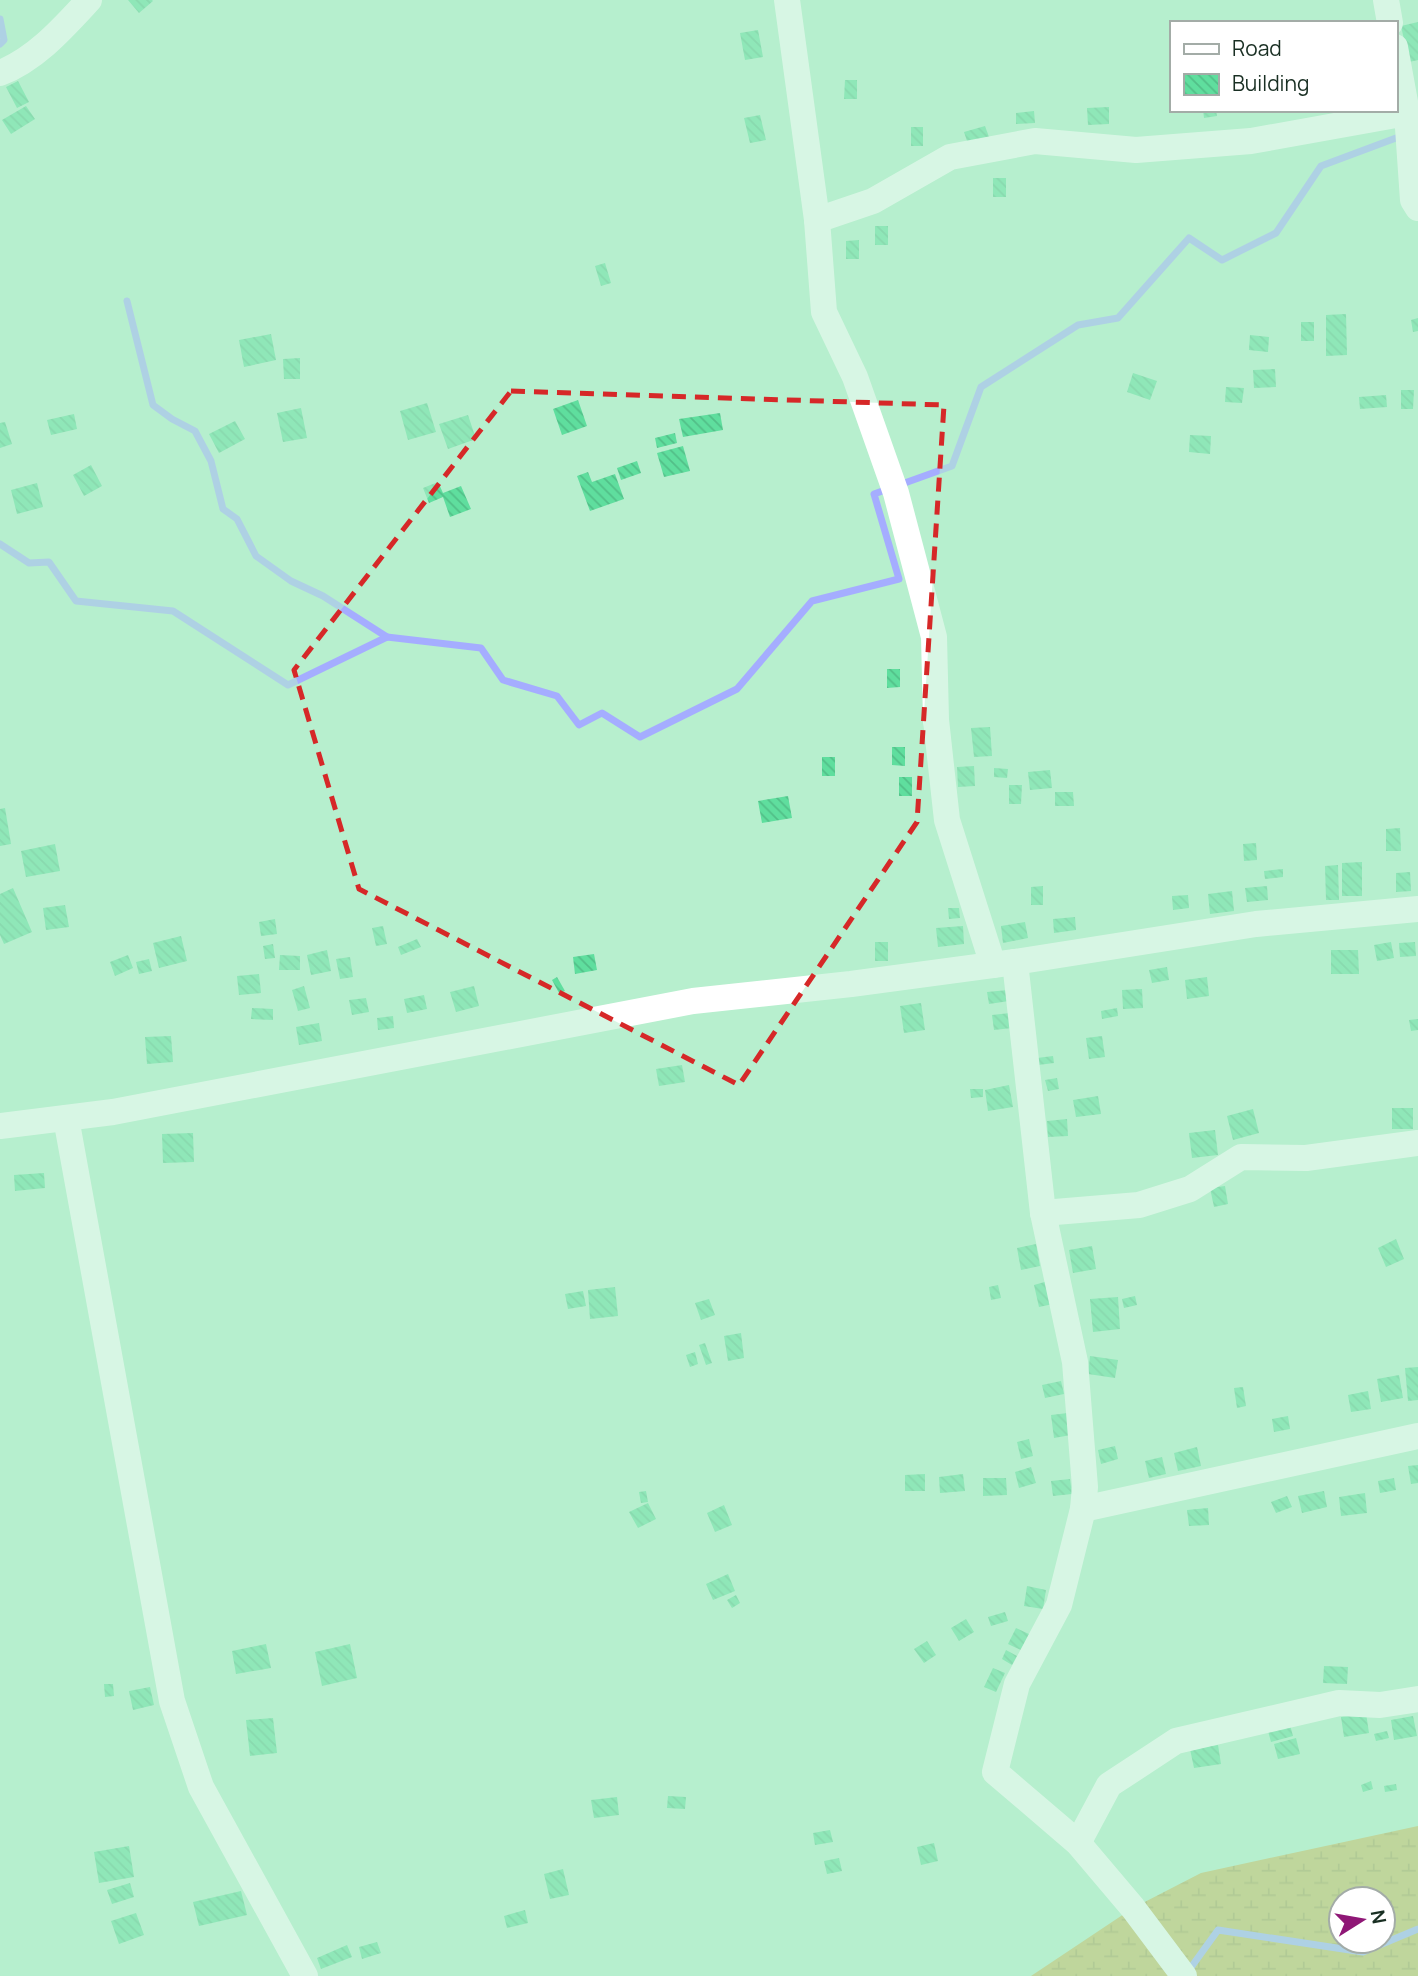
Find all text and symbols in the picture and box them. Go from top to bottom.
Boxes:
legend [1170,21,1397,112]
text: Road [1232,34,1282,62]
text: Building [1232,69,1309,97]
north arrow [1327,1885,1397,1955]
text: N [1365,1908,1393,1926]

